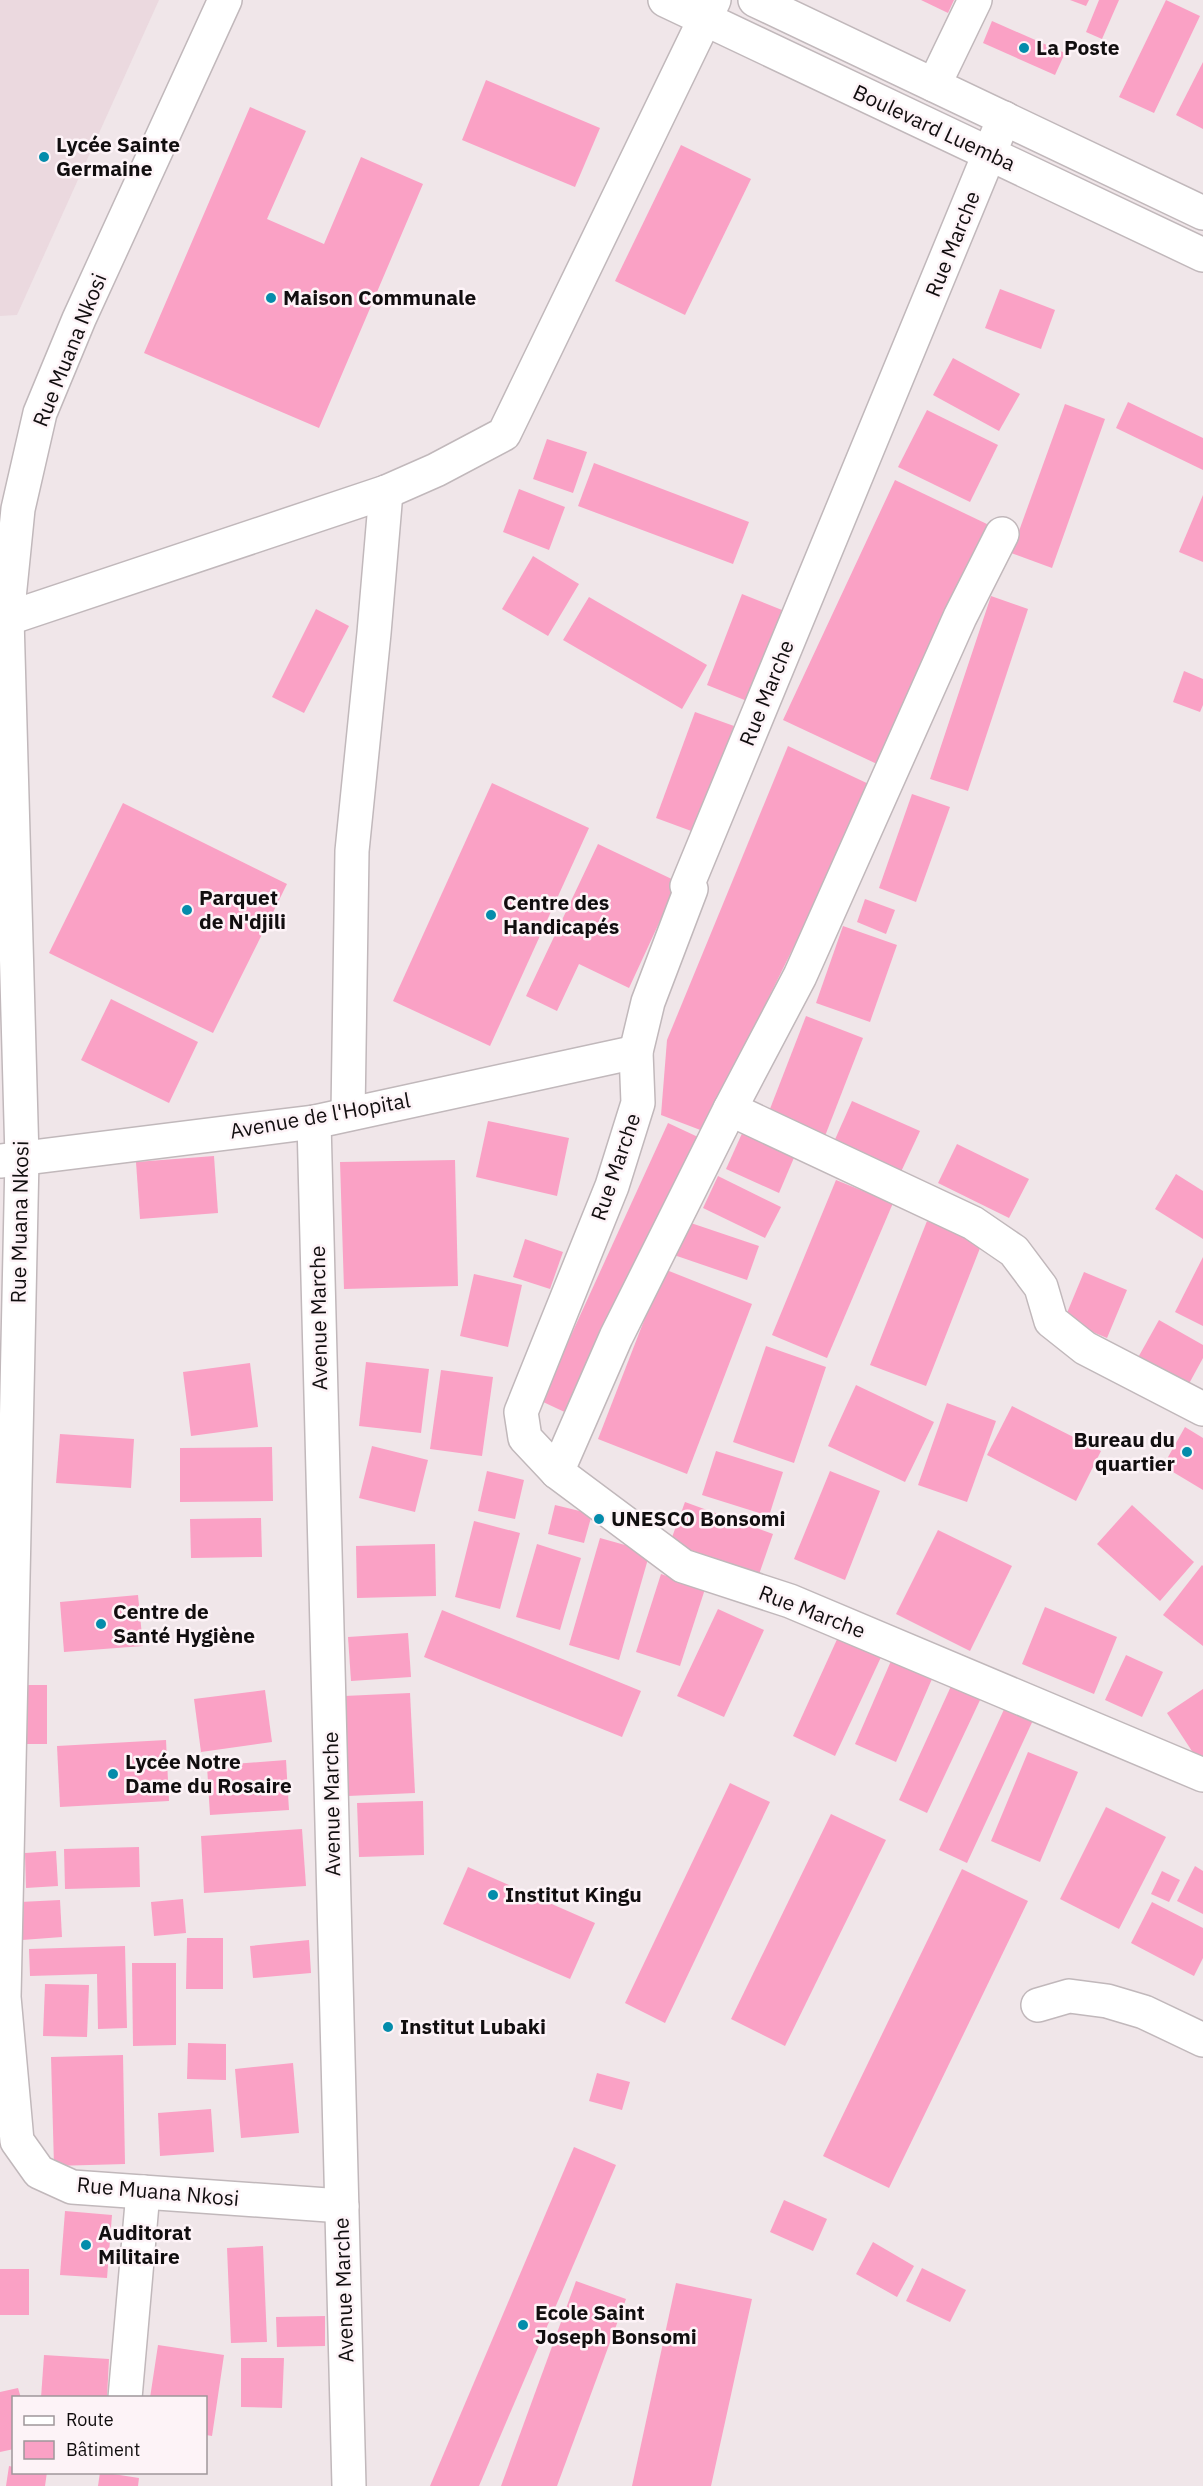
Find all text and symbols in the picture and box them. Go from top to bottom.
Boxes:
place label: La Poste [1036,33,1120,61]
marker: La Poste [1017,41,1031,55]
street label: Boulevard Luemba [849,77,1020,177]
place label: Lycée Sainte Germaine [56,130,180,182]
marker: Lycée Sainte Germaine [37,150,51,164]
street label: Rue Marche [918,187,986,301]
street label: Rue Muana Nkosi [26,269,113,430]
place label: Maison Communale [283,283,476,311]
marker: Maison Communale [264,291,278,305]
street label: Rue Marche [732,636,800,750]
place label: Parquet de N'djili [199,883,286,935]
place label: Centre des Handicapés [503,888,619,940]
marker: Parquet de N'djili [180,903,194,917]
marker: Centre des Handicapés [484,908,498,922]
street label: Avenue de l'Hopital [227,1085,413,1145]
street label: Rue Marche [584,1109,646,1224]
street label: Rue Muana Nkosi [4,1140,34,1304]
street label: Avenue Marche [303,1245,333,1391]
place label: Bureau du quartier [1074,1425,1176,1477]
marker: Bureau du quartier [1180,1445,1194,1459]
place label: UNESCO Bonsomi [611,1504,786,1532]
marker: UNESCO Bonsomi [592,1512,606,1526]
street label: Rue Marche [755,1578,870,1644]
place label: Centre de Santé Hygiène [113,1597,255,1649]
marker: Centre de Santé Hygiène [94,1617,108,1631]
street label: Avenue Marche [316,1731,346,1877]
place label: Lycée Notre Dame du Rosaire [125,1747,292,1799]
marker: Lycée Notre Dame du Rosaire [106,1767,120,1781]
place label: Institut Kingu [505,1880,642,1908]
marker: Institut Kingu [486,1888,500,1902]
place label: Institut Lubaki [400,2012,546,2040]
marker: Institut Lubaki [381,2020,395,2034]
street label: Rue Muana Nkosi [76,2170,240,2212]
street label: Avenue Marche [326,2217,360,2363]
place label: Auditorat Militaire [98,2218,192,2270]
marker: Auditorat Militaire [79,2238,93,2252]
place label: Ecole Saint Joseph Bonsomi [535,2298,697,2350]
marker: Ecole Saint Joseph Bonsomi [516,2318,530,2332]
legend [12,2396,207,2474]
text: Route [66,2408,114,2431]
text: Bâtiment [66,2438,140,2461]

